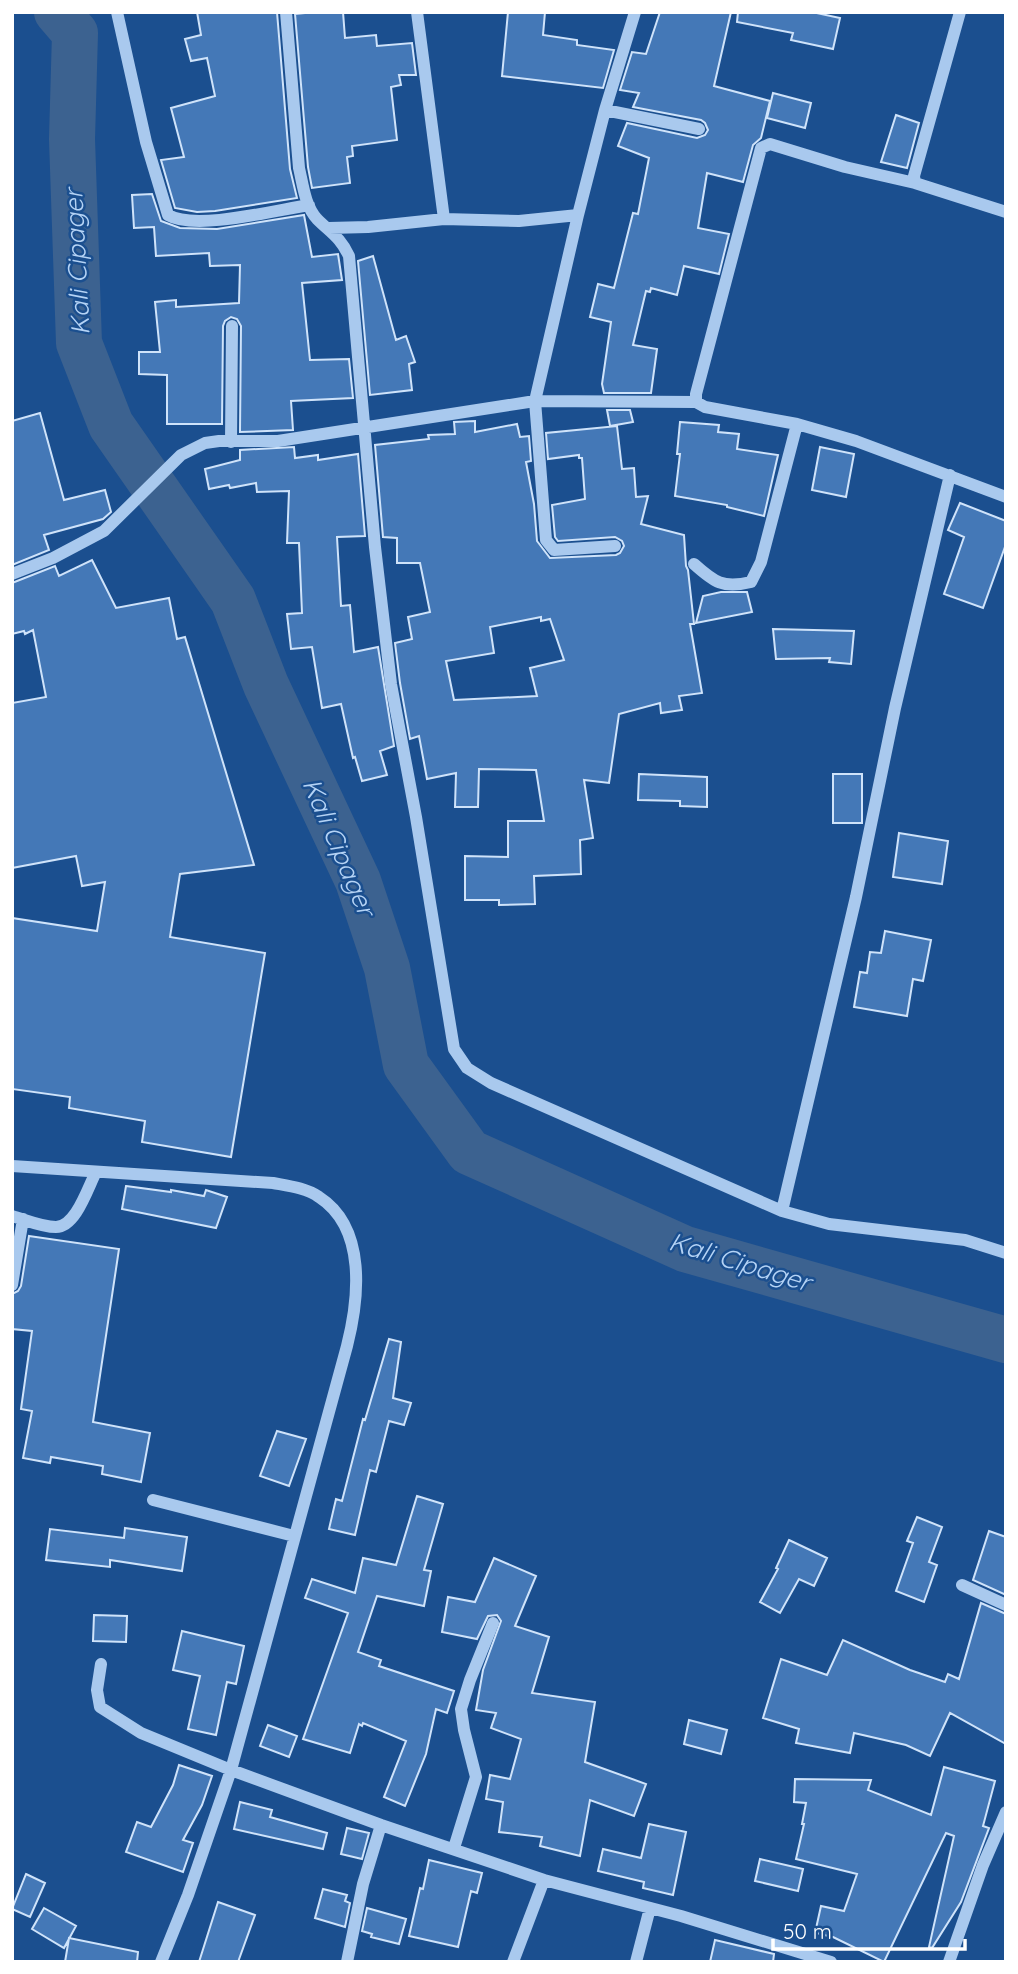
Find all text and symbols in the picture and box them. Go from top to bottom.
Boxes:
water label: Kali Cipager [56,185,97,336]
water label: Kali Cipager [296,773,384,923]
water label: Kali Cipager [665,1224,818,1300]
scale bar [773,1908,965,1952]
text: 50 m [783,1918,832,1944]

